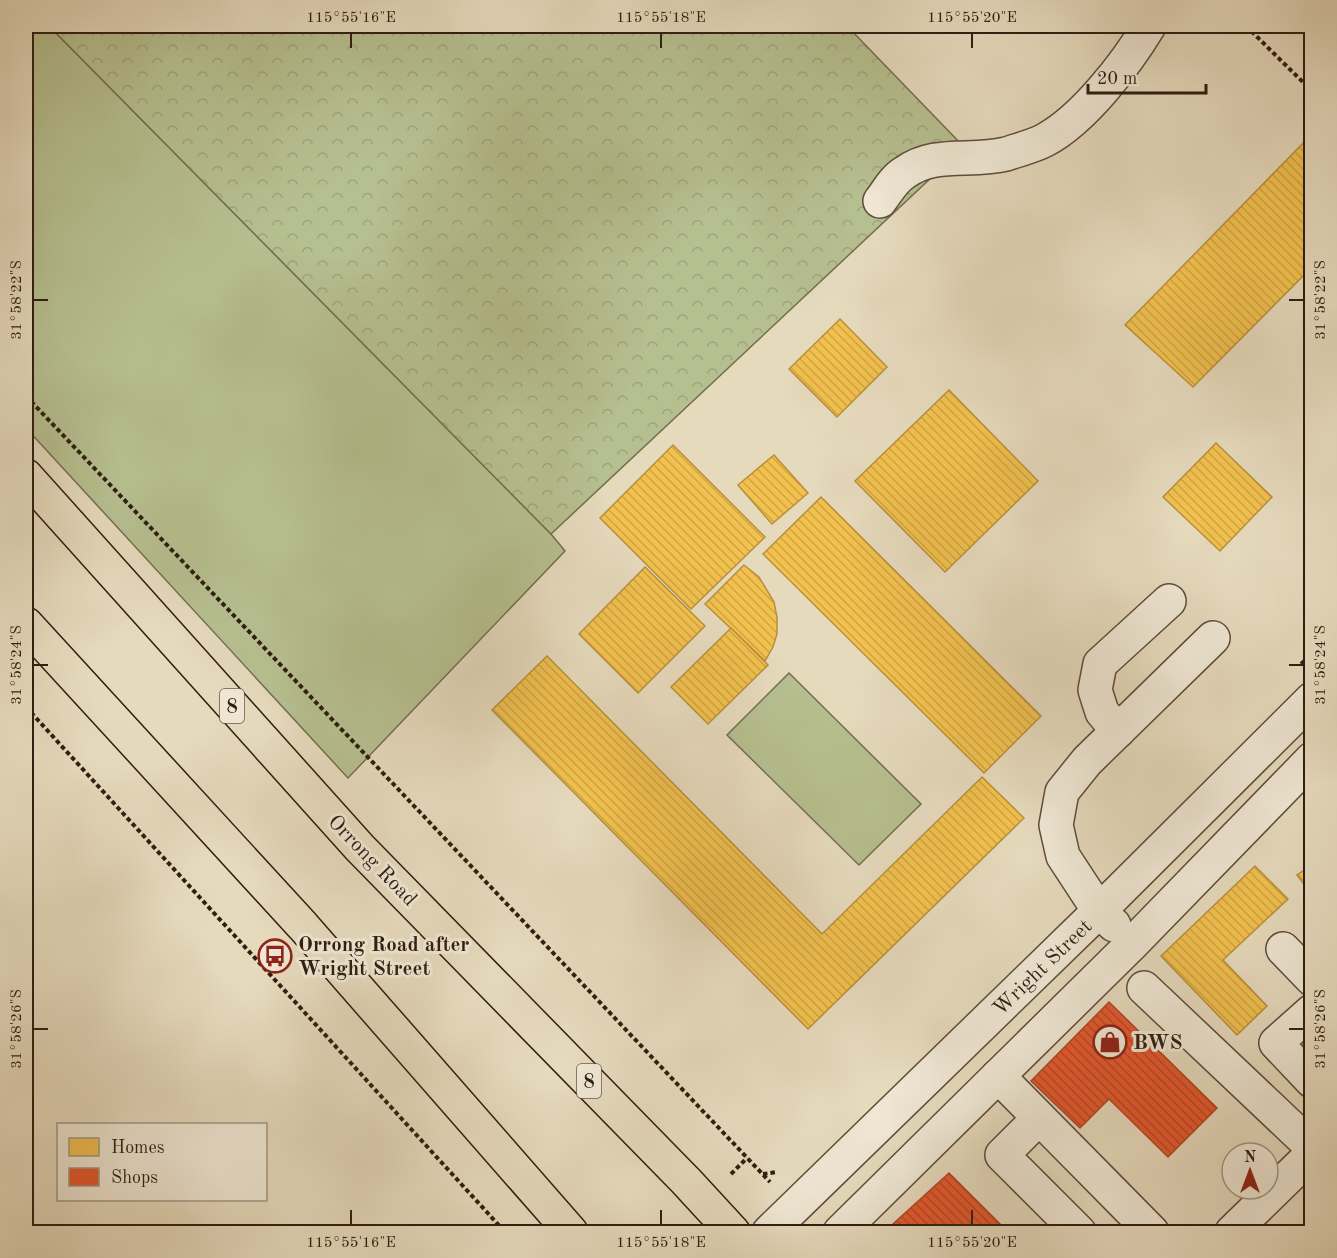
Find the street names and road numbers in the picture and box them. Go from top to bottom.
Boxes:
road number: 8 [220,689,244,723]
street label: Orrong Road [323,811,420,911]
street label: Wright Street [990,916,1097,1020]
road number: 8 [577,1064,601,1098]

